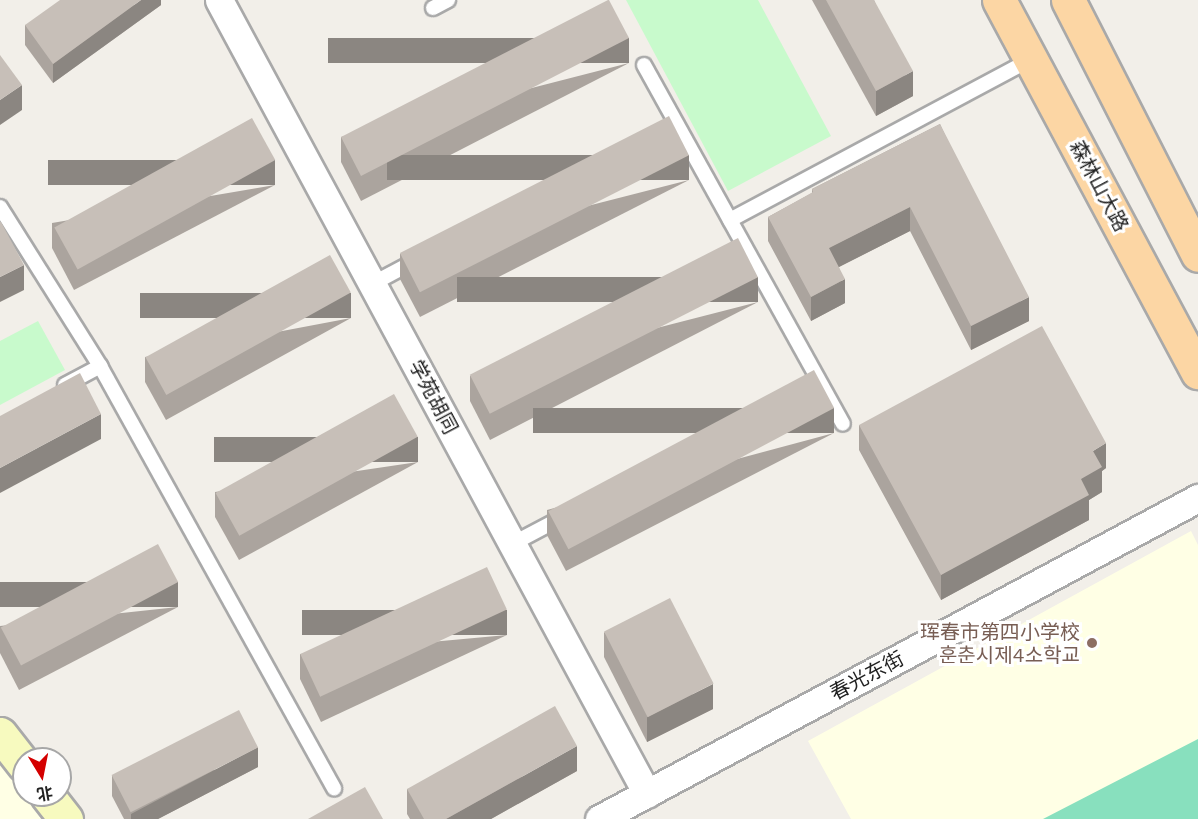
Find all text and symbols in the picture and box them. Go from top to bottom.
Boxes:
street label: 森林山大路 [1065,136,1133,236]
street label: 学苑胡同 [404,356,462,438]
place label: 珲春市第四小学校 훈춘시제4소학교 [920,620,1080,667]
marker: 珲春市第四小学校 훈춘시제4소학교 [1085,636,1099,650]
street label: 春光东街 [826,647,908,705]
north arrow [12,747,72,807]
text: 北 [35,783,54,804]

